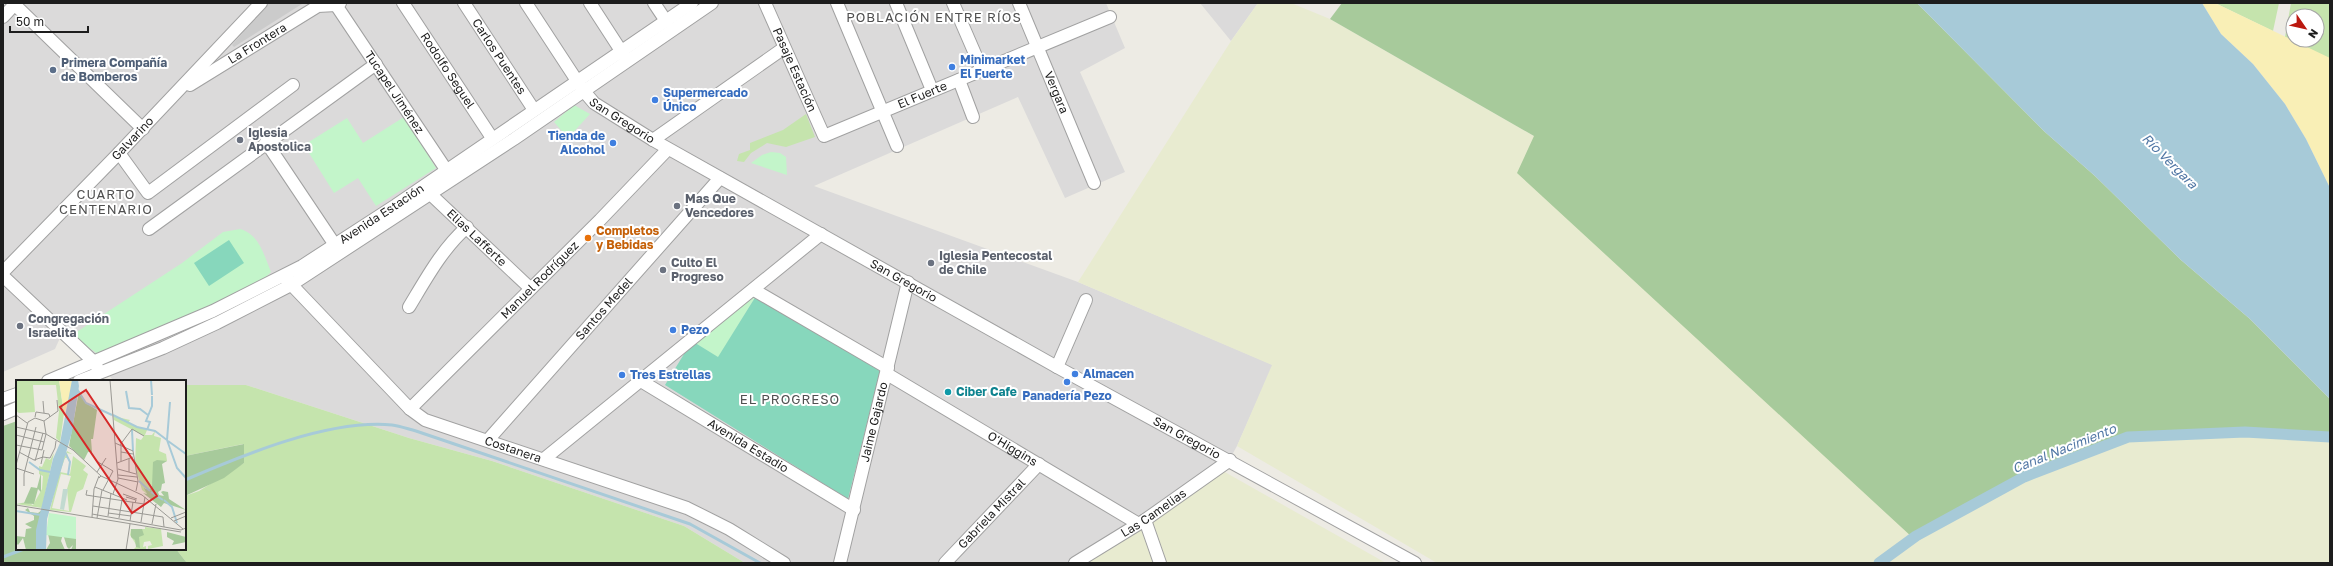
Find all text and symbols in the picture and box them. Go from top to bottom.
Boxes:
scale bar [10,8,88,34]
north arrow [2285,8,2325,48]
district label: POBLACIÓN ENTRE RÍOS [846,9,1022,25]
text: 50 m [16,14,44,29]
street label: Carlos Puentes [469,16,530,97]
street label: La Frontera [225,19,289,67]
street label: Pasaje Estación [770,25,820,114]
text: N [2306,27,2321,41]
street label: Rodolfo Seguel [418,29,479,111]
street label: Tucapel Jiménez [362,48,428,136]
place label: Minimarket El Fuerte [960,52,1025,81]
place label: Primera Compañía de Bomberos [61,55,167,84]
marker: Minimarket El Fuerte [947,62,957,72]
marker: Primera Compañía de Bomberos [48,65,58,75]
street label: Vergara [1041,69,1072,116]
street label: El Fuerte [895,78,949,112]
place label: Supermercado Único [663,85,748,114]
street label: San Gregorio [586,95,658,146]
marker: Supermercado Único [650,95,660,105]
street label: Galvarino [108,113,156,163]
place label: Iglesia Apostolica [248,125,311,154]
place label: Tienda de Alcohol [548,128,605,157]
water label: Río Vergara [2139,130,2201,192]
marker: Iglesia Apostolica [235,135,245,145]
marker: Tienda de Alcohol [608,138,618,148]
street label: Avenida Estación [336,180,426,247]
district label: CUARTO CENTENARIO [59,186,153,217]
place label: Mas Que Vencedores [685,191,754,220]
marker: Mas Que Vencedores [672,201,682,211]
street label: Elias Lafferte [444,206,510,269]
place label: Completos y Bebidas [596,223,660,252]
marker: Completos y Bebidas [583,233,593,243]
street label: Manuel Rodríguez [497,238,582,322]
place label: Iglesia Pentecostal de Chile [939,248,1052,277]
place label: Culto El Progreso [671,255,724,284]
street label: San Gregorio [868,256,940,305]
marker: Iglesia Pentecostal de Chile [926,258,936,268]
marker: Culto El Progreso [658,265,668,275]
street label: Santos Medel [572,274,635,343]
place label: Congregación Israelita [28,311,109,340]
marker: Congregación Israelita [15,321,25,331]
place label: Pezo [681,322,709,337]
marker: Pezo [668,325,678,335]
place label: Almacen [1083,366,1134,381]
place label: Tres Estrellas [630,367,711,382]
marker: Almacen [1070,369,1080,379]
marker: Tres Estrellas [617,370,627,380]
marker: Panadería Pezo [1062,377,1072,387]
inset map [16,380,186,550]
street label: Jaime Gajardo [857,380,891,463]
place label: Ciber Cafe [956,384,1017,399]
marker: Ciber Cafe [943,387,953,397]
place label: Panadería Pezo [1022,388,1112,403]
district label: EL PROGRESO [740,391,840,407]
street label: San Gregorio [1151,413,1223,462]
street label: Avenida Estadio [705,415,791,475]
water label: Canal Nacimiento [2010,420,2119,476]
street label: O'Higgins [985,428,1040,469]
street label: Costanera [483,433,543,466]
street label: Gabriela Mistral [955,475,1028,552]
street label: Las Camelias [1118,485,1189,540]

